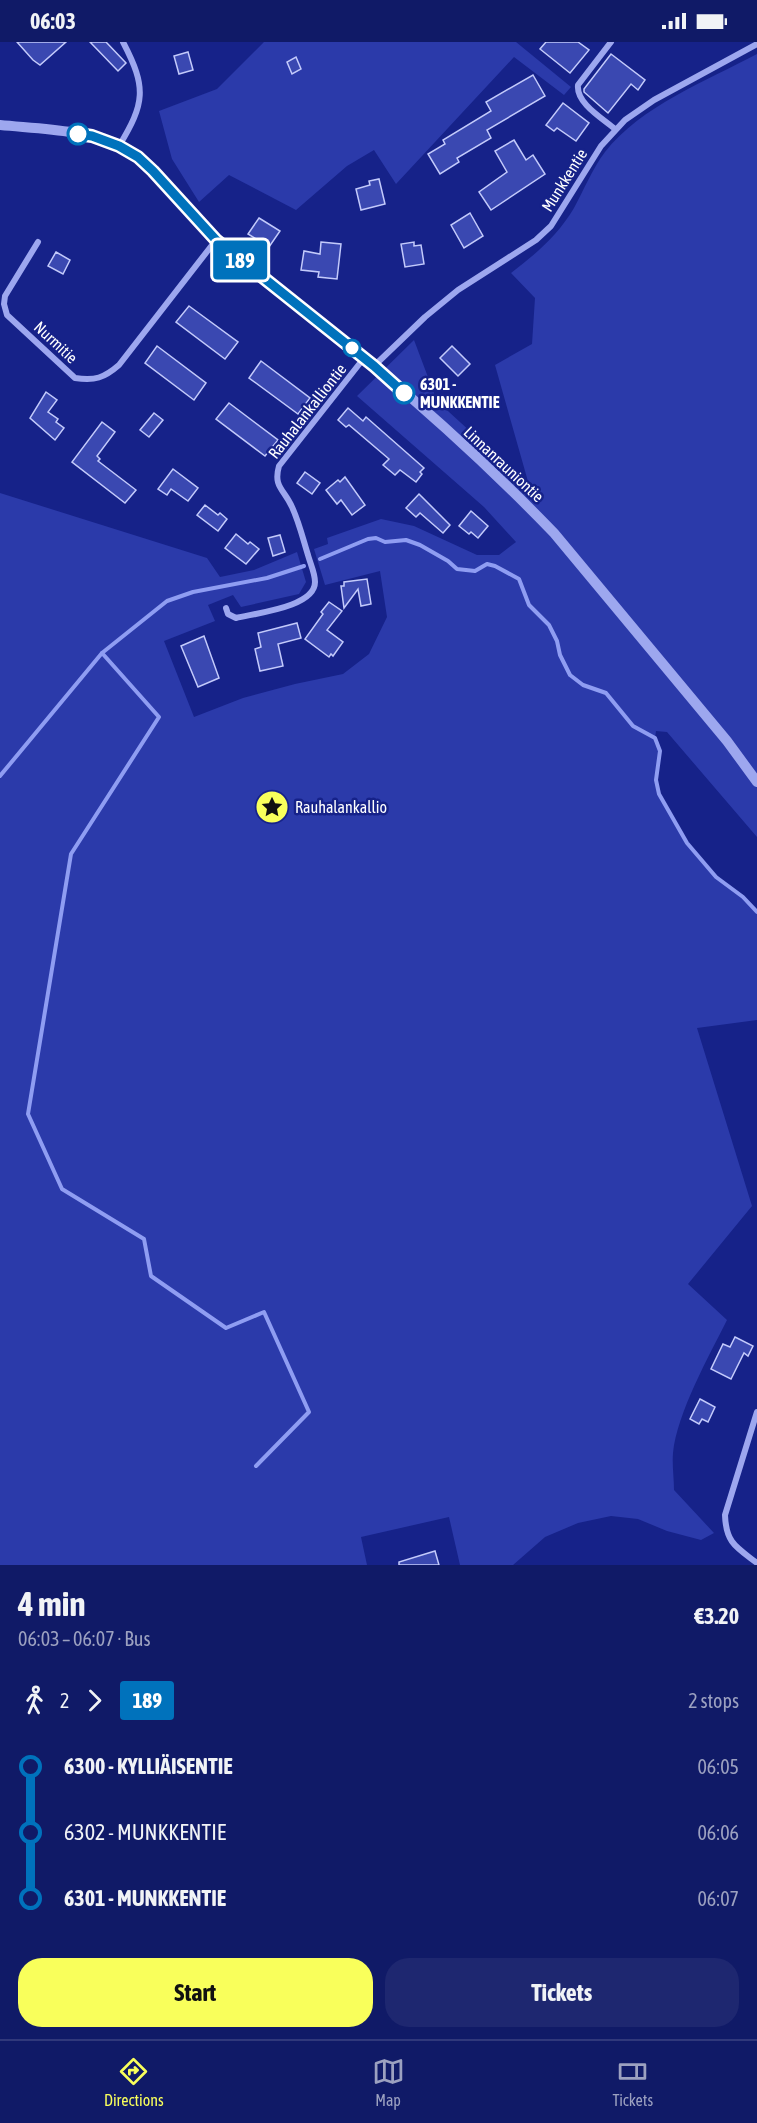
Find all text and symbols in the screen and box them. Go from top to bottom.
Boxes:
text: 06:03 [30,8,76,34]
unlabelled marker [67,123,89,145]
street label: Munkkentie [538,145,590,215]
line badge: 189 [206,240,274,280]
text: 189 [225,248,255,272]
street label: Nurmitie [31,317,81,367]
unlabelled marker [343,339,361,357]
street label: Rauhalankalliontie [264,360,350,462]
place label: 6301 - MUNKKENTIE [420,375,500,411]
marker: 6301 - MUNKKENTIE [393,382,415,404]
street label: Linnanrauniontie [460,422,548,506]
place icon: Rauhalankallio [254,789,290,825]
place label: Rauhalankallio [295,798,387,816]
text: 4 min [18,1585,85,1623]
text: €3.20 [694,1603,739,1629]
text: 06:03 – 06:07 · Bus [18,1627,151,1650]
icon: walk [18,1684,51,1717]
icon: forward [78,1684,111,1717]
text: 189 [132,1688,162,1712]
text: 2 [60,1689,69,1712]
text: 2 stops [688,1689,739,1712]
text: 6300 - KYLLIÄISENTIE [64,1753,233,1779]
text: 06:05 [697,1755,739,1778]
text: 6302 - MUNKKENTIE [64,1819,226,1845]
text: 06:06 [697,1821,739,1844]
text: 6301 - MUNKKENTIE [64,1885,226,1911]
text: 06:07 [697,1887,739,1910]
button: Start [18,1958,373,2027]
button: Tickets [385,1958,739,2027]
tab: Directions [104,2055,164,2109]
tab: Map [372,2055,405,2109]
tab: Tickets [612,2055,653,2109]

